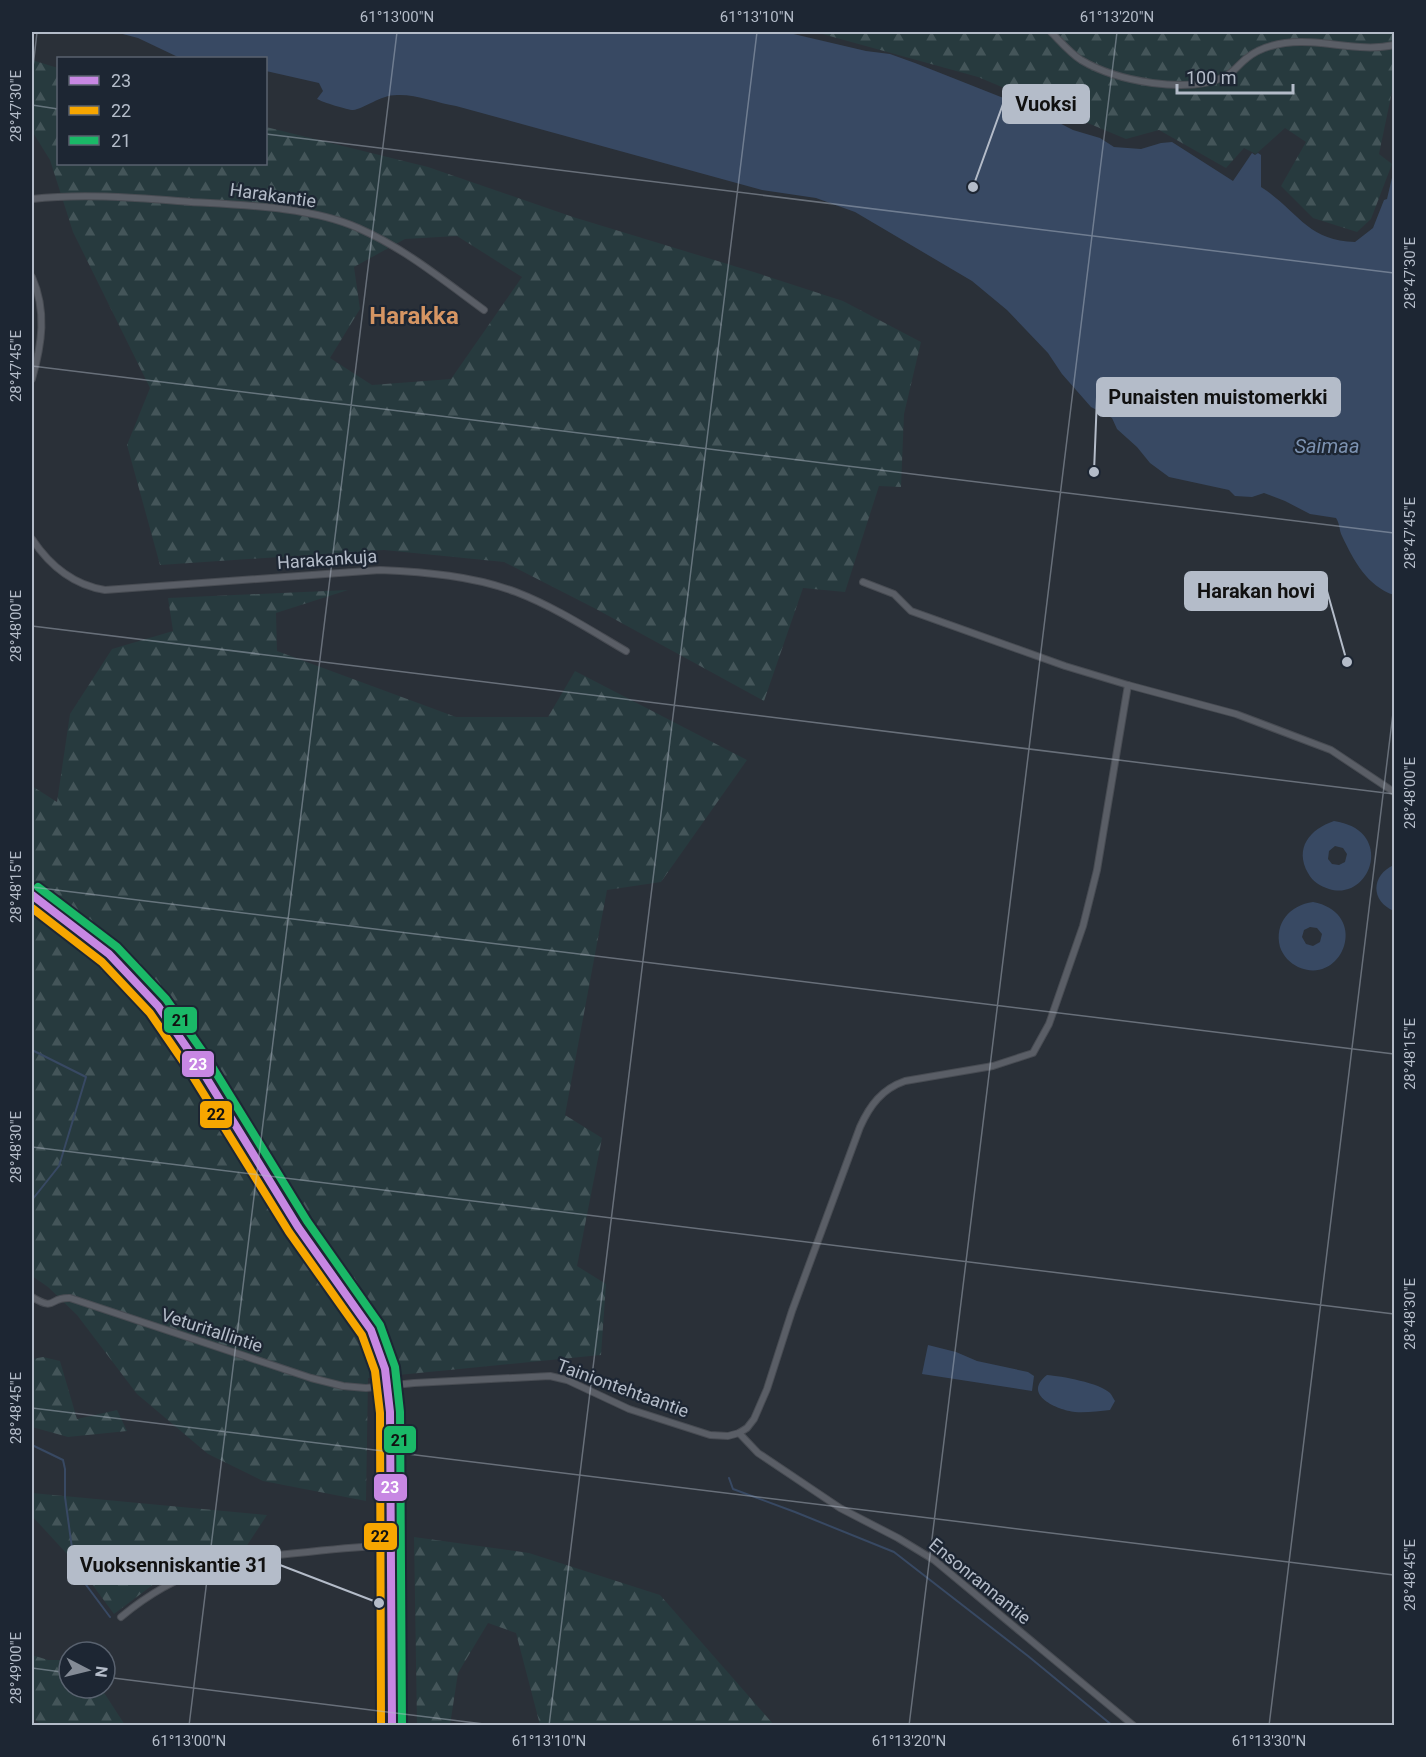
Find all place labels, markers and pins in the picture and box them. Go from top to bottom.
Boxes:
callout: Vuoksi [1003,85,1089,123]
callout: Punaisten muistomerkki [1097,378,1340,416]
callout: Harakan hovi [1185,572,1327,610]
callout: Vuoksenniskantie 31 [68,1546,280,1584]

